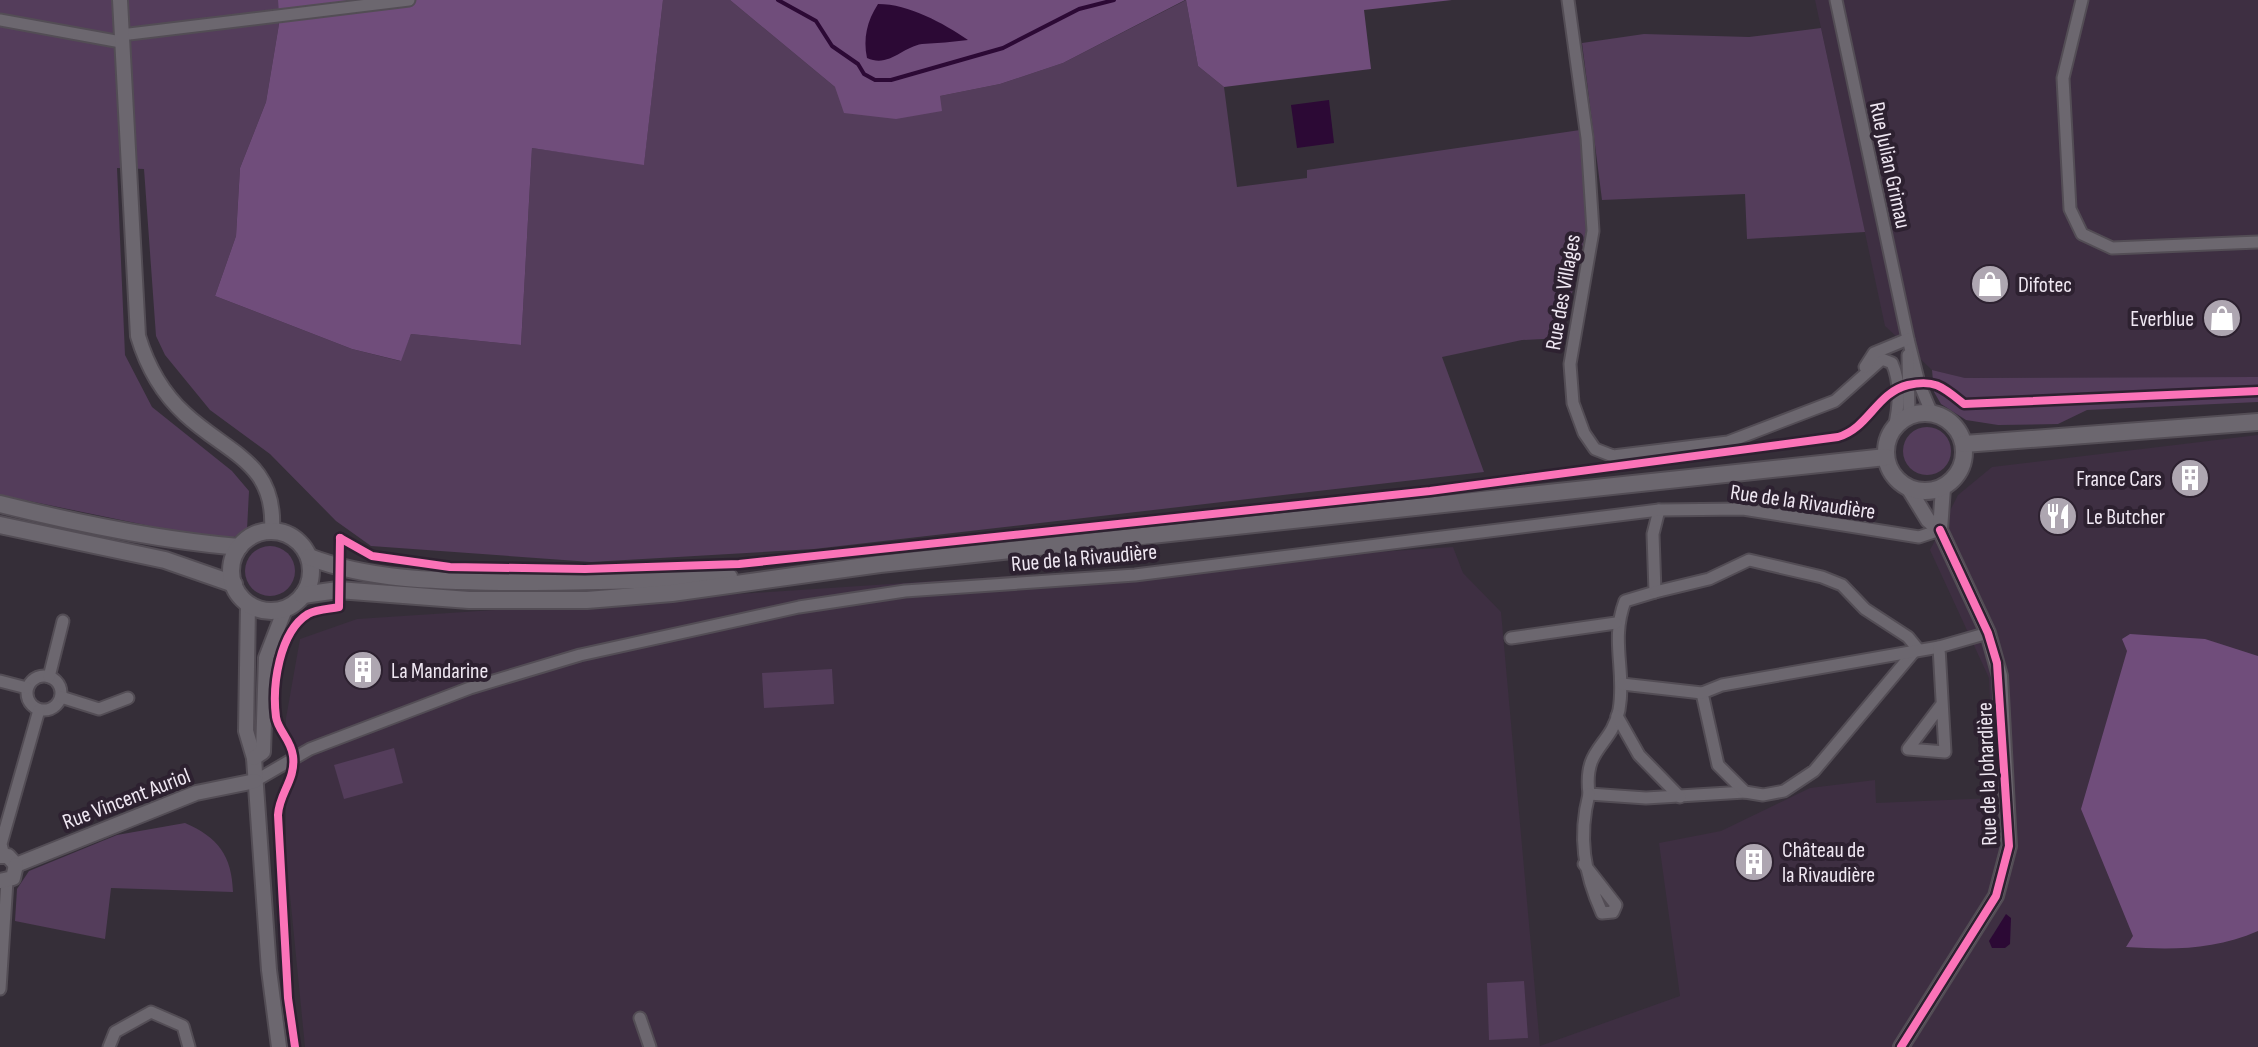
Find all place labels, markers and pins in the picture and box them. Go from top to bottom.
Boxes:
shop icon: Difotec [1969,263,2011,305]
place label: Difotec [2018,272,2072,299]
shop icon: Everblue [2201,297,2243,339]
place label: Everblue [2130,306,2194,333]
building icon: France Cars [2169,457,2211,499]
place label: France Cars [2076,466,2162,493]
restaurant icon: Le Butcher [2037,495,2079,537]
place label: Le Butcher [2086,504,2165,531]
building icon: La Mandarine [342,649,384,691]
place label: La Mandarine [391,658,488,685]
place label: Château de la Rivaudière [1782,837,1875,889]
building icon: Château de la Rivaudière [1733,841,1775,883]

